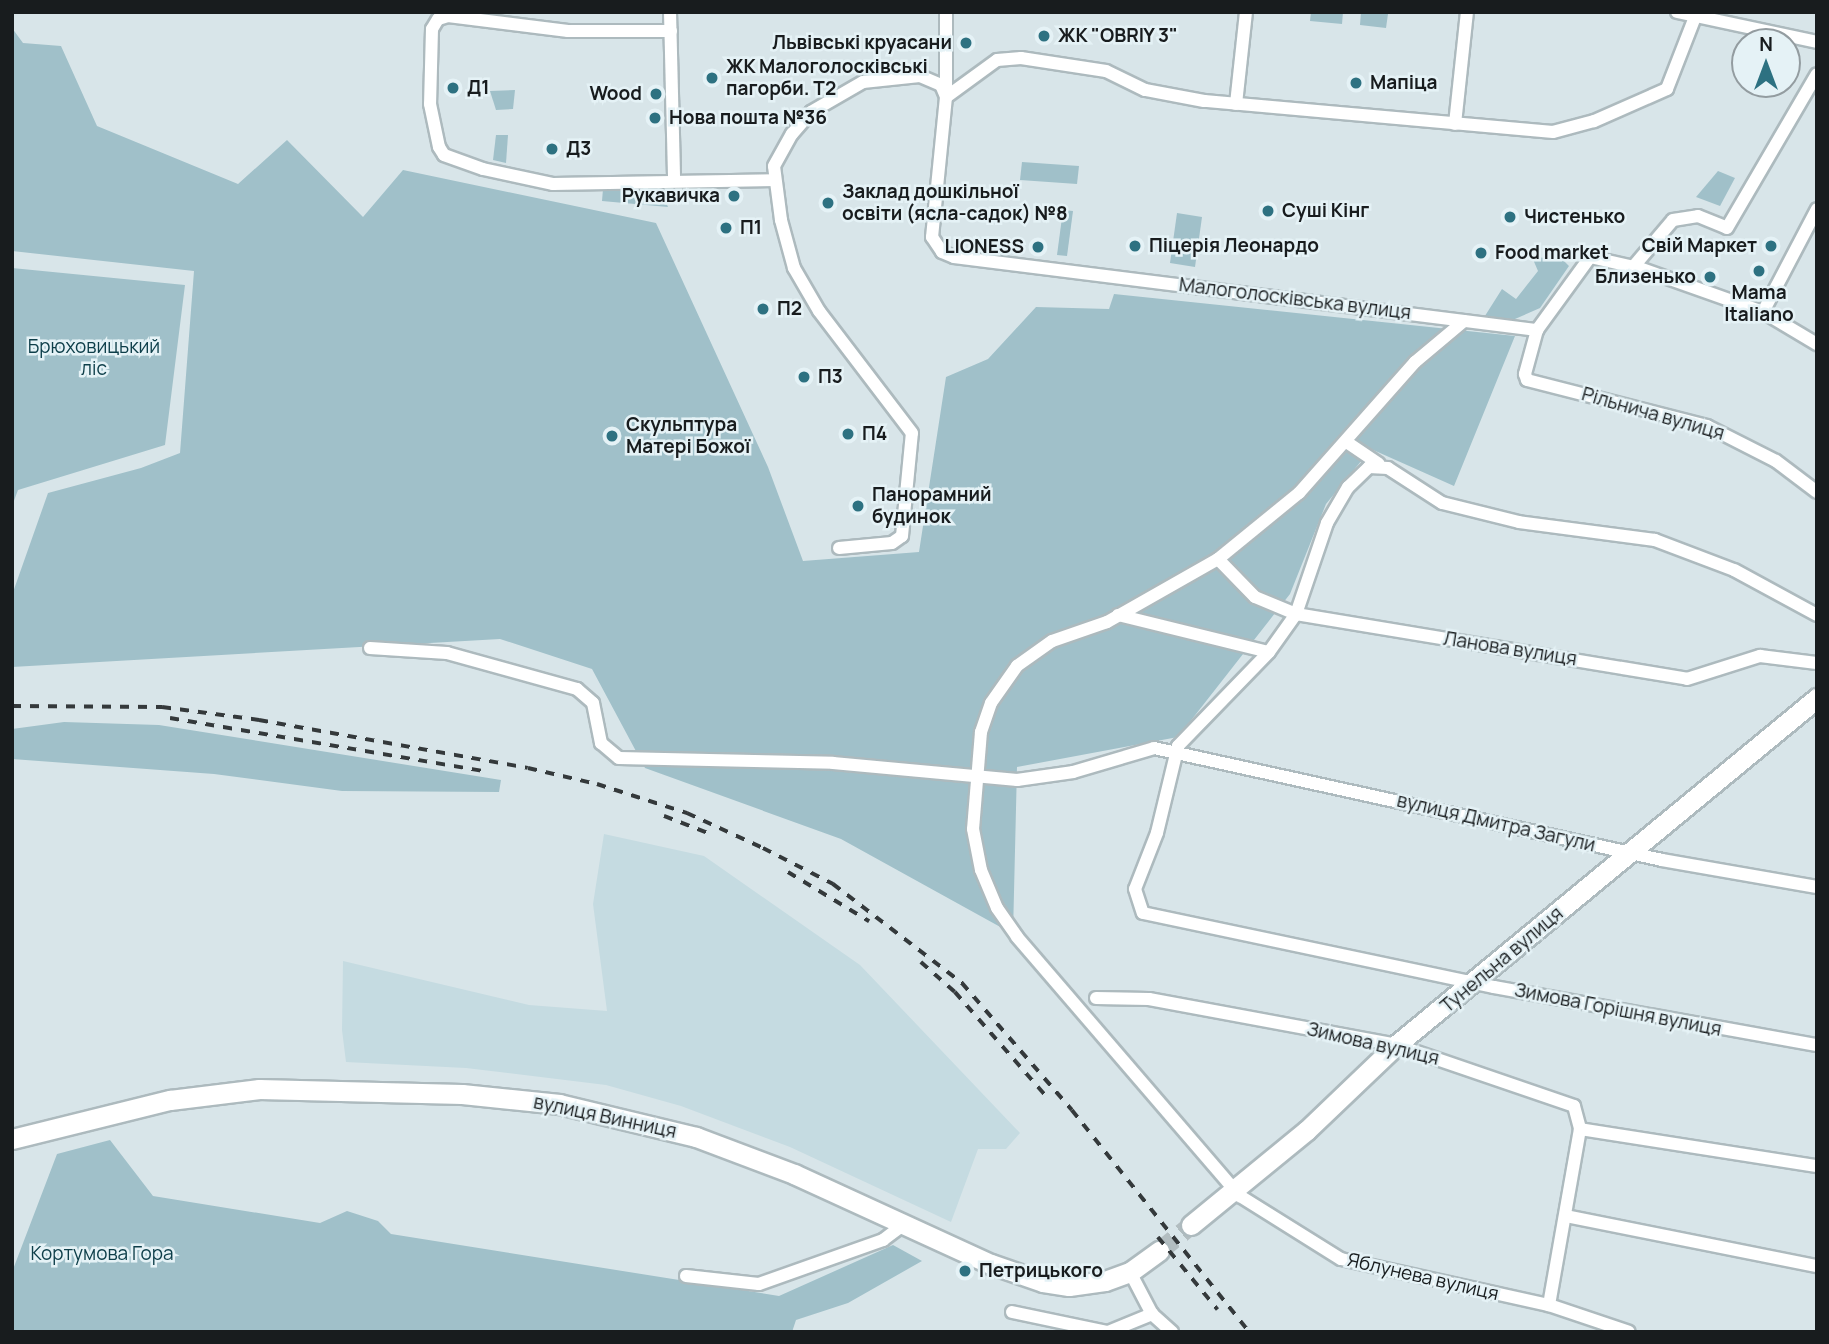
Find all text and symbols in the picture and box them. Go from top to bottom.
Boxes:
place label: ЖК "OBRIY 3" [1058,25,1179,47]
marker: ЖК "OBRIY 3" [1036,28,1052,44]
north arrow [1731,28,1801,98]
text: N [1759,31,1773,57]
place label: Львівські круасани [772,32,952,54]
marker: Львівські круасани [958,35,974,51]
place label: ЖК Малоголосківські пагорби. Т2 [726,56,928,100]
marker: ЖК Малоголосківські пагорби. Т2 [704,70,720,86]
place label: Мапіца [1370,72,1437,94]
marker: Мапіца [1348,75,1364,91]
place label: Д1 [467,77,490,99]
marker: Д1 [445,80,461,96]
place label: Wood [589,83,642,105]
marker: Wood [648,86,664,102]
place label: Нова пошта №36 [669,107,827,129]
marker: Нова пошта №36 [647,110,663,126]
place label: Д3 [566,138,591,160]
marker: Д3 [544,141,560,157]
place label: Заклад дошкільної освіти (ясла-садок) №8 [842,181,1068,225]
place label: Рукавичка [622,185,720,207]
marker: Рукавичка [726,188,742,204]
marker: Заклад дошкільної освіти (ясла-садок) №8 [820,195,836,211]
place label: Суші Кінг [1282,200,1369,222]
marker: Суші Кінг [1260,203,1276,219]
place label: Чистенько [1524,206,1625,228]
marker: Чистенько [1502,209,1518,225]
place label: П1 [740,217,762,239]
marker: П1 [718,220,734,236]
place label: Піцерія Леонардо [1149,235,1319,257]
place label: Свій Маркет [1642,235,1757,257]
place label: LIONESS [944,236,1024,258]
marker: Піцерія Леонардо [1127,238,1143,254]
marker: Свій Маркет [1763,238,1779,254]
marker: LIONESS [1030,239,1046,255]
place label: Food market [1495,242,1609,264]
marker: Food market [1473,245,1489,261]
marker: Mama Italiano [1751,263,1767,279]
place label: Близенько [1595,266,1696,288]
marker: Близенько [1702,269,1718,285]
street label: Малоголосківська вулиця [1178,273,1412,325]
place label: Mama Italiano [1724,282,1794,326]
place label: П2 [777,298,802,320]
marker: П2 [755,301,771,317]
park label: Брюховицький ліс [28,336,160,380]
place label: П3 [818,366,843,388]
marker: П3 [796,369,812,385]
street label: Рільнича вулиця [1579,383,1727,445]
place label: Скульптура Матері Божої [626,414,750,458]
place label: П4 [862,423,887,445]
marker: П4 [840,426,856,442]
marker: Скульптура Матері Божої [604,428,620,444]
place label: Панорамний будинок [872,484,992,528]
marker: Панорамний будинок [850,498,866,514]
street label: Ланова вулиця [1442,627,1578,671]
street label: вулиця Дмитра Загули [1395,789,1597,857]
street label: Тунельна вулиця [1436,902,1568,1018]
street label: Зимова Горішня вулиця [1513,979,1723,1041]
street label: Зимова вулиця [1305,1018,1441,1070]
street label: вулиця Винниця [531,1091,679,1143]
park label: Кортумова Гора [30,1243,174,1265]
street label: Яблунева вулиця [1345,1248,1501,1306]
place label: Петрицького [979,1260,1103,1282]
marker: Петрицького [957,1263,973,1279]

